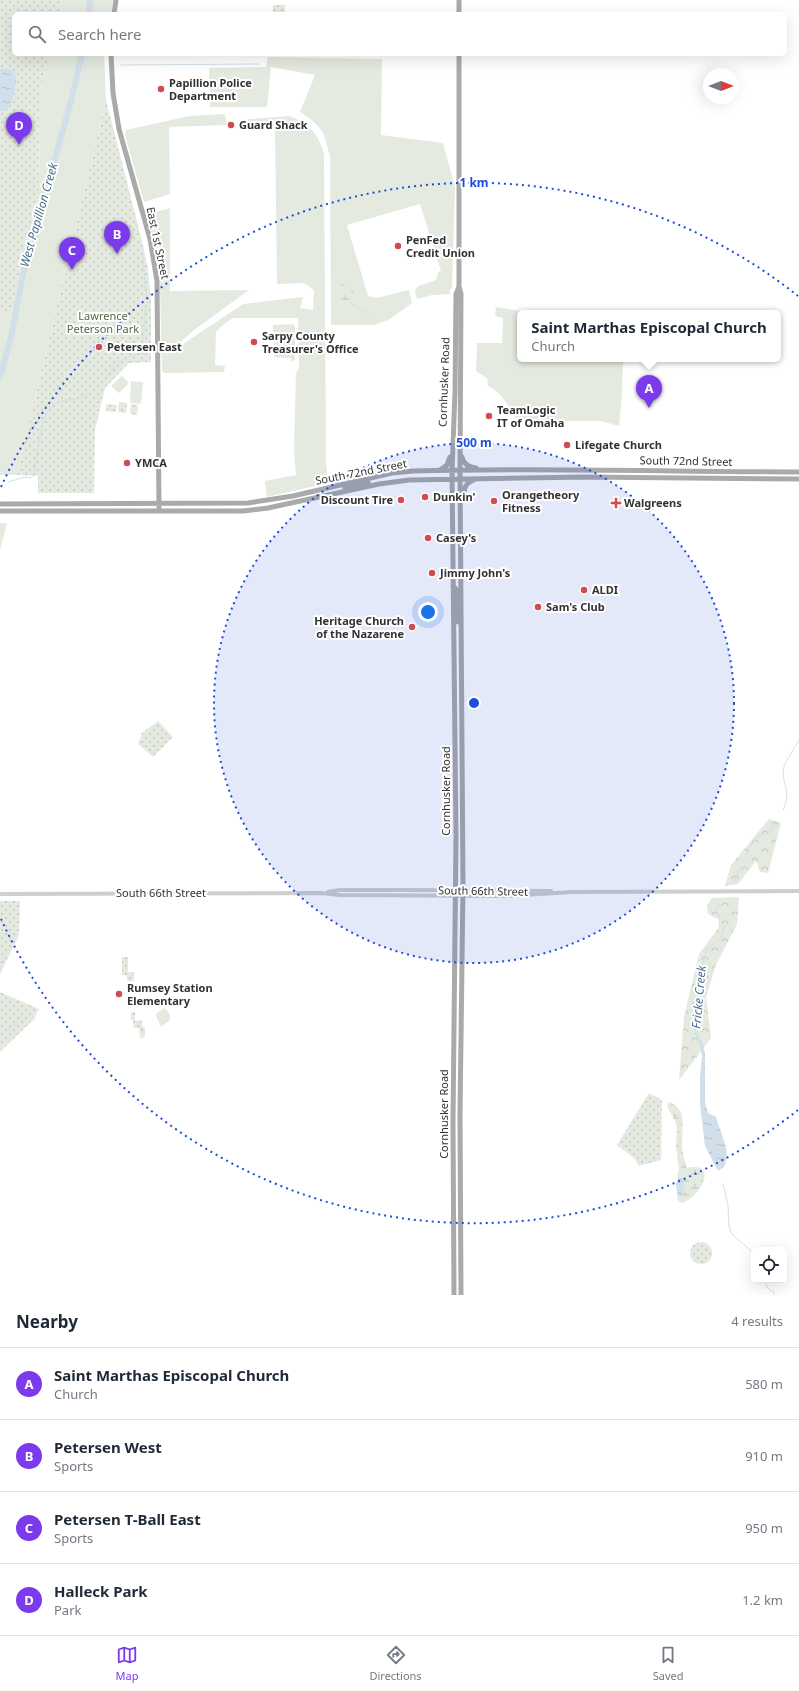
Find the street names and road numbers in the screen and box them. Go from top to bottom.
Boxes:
street label: East 1st Street [144,205,173,280]
street label: Cornhusker Road [434,337,453,427]
street label: South 72nd Street [639,452,733,469]
street label: South 72nd Street [314,455,408,488]
street label: Cornhusker Road [438,746,453,836]
street label: South 66th Street [438,882,528,899]
street label: South 66th Street [116,885,206,900]
street label: Cornhusker Road [436,1069,451,1159]

